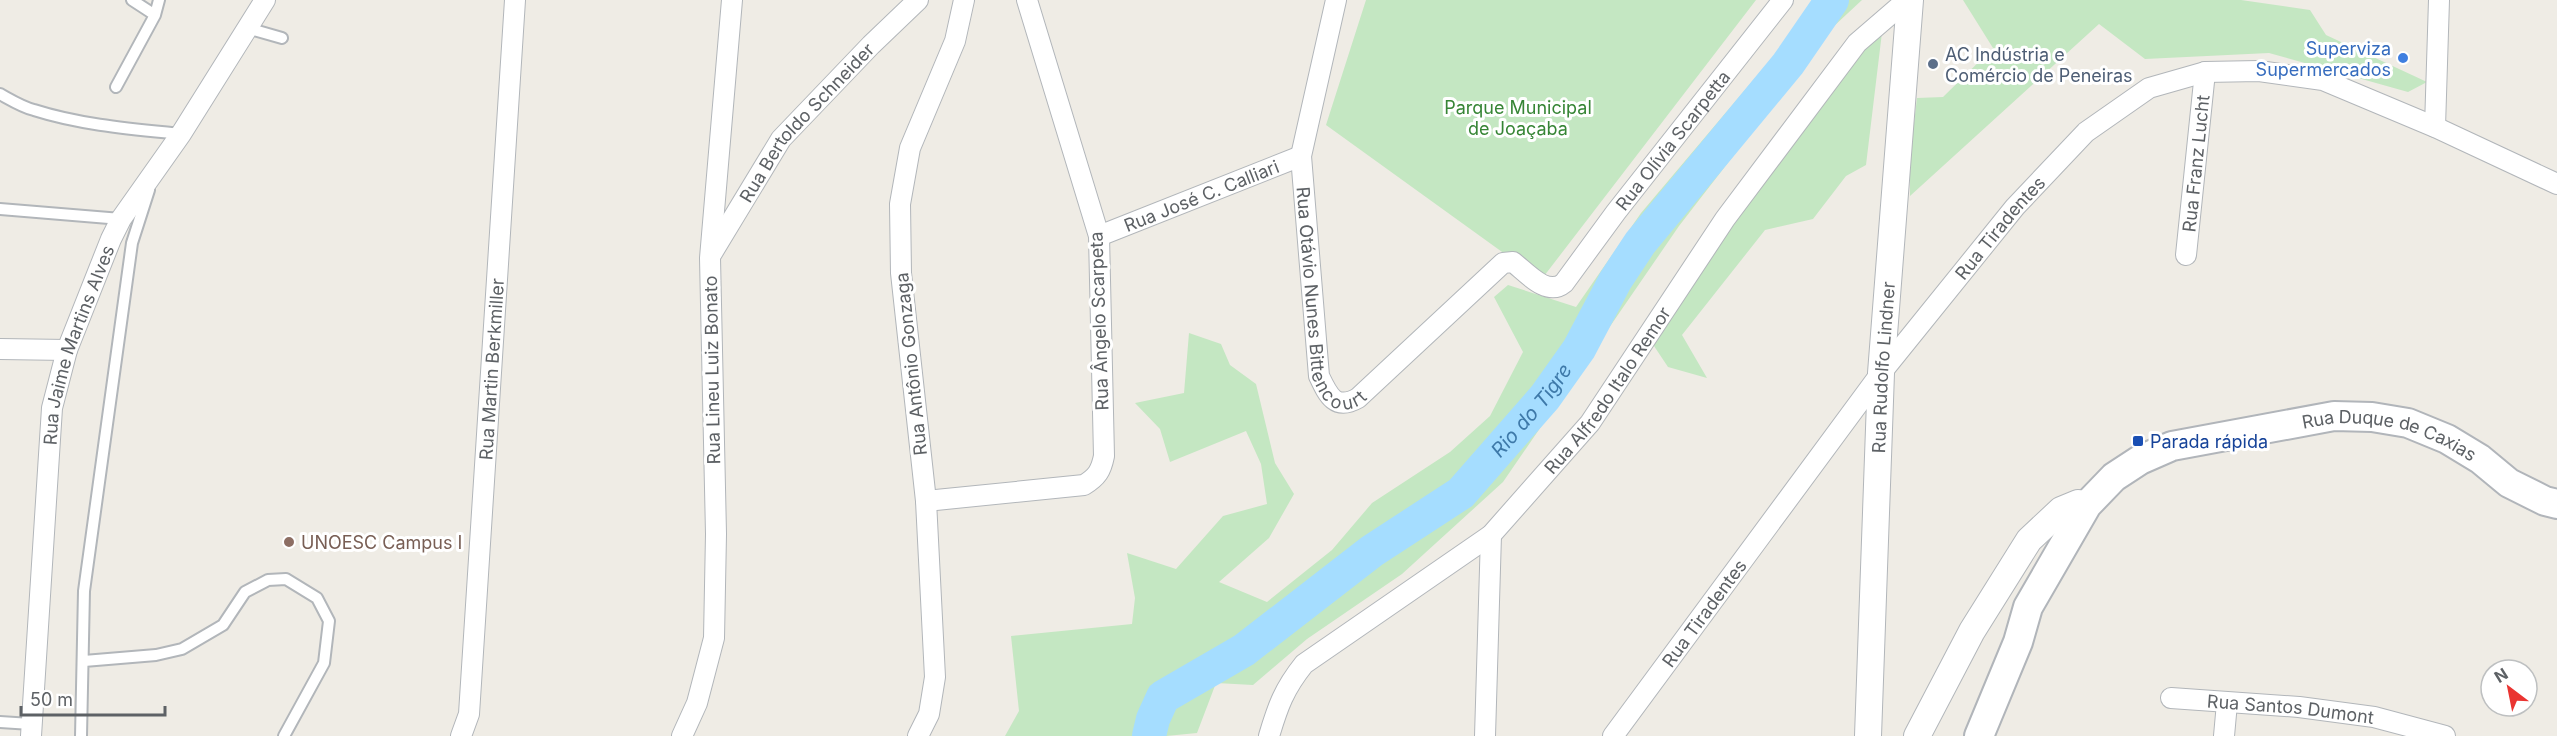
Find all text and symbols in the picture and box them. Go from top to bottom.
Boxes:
street label: Rua Bertoldo Schneider [735,38,878,206]
place label: Superviza Supermercados [2256,38,2391,80]
place label: AC Indústria e Comércio de Peneiras [1945,44,2133,86]
marker: Superviza Supermercados [2396,51,2410,65]
marker: AC Indústria e Comércio de Peneiras [1926,57,1940,71]
street label: Rua Olívia Scarpetta [1611,66,1734,214]
street label: Rua Franz Lucht [2178,94,2213,233]
park label: Parque Municipal de Joaçaba [1444,97,1592,139]
street label: Rua José C. Calliari [1121,155,1282,236]
street label: Rua Tiradentes [1951,172,2049,283]
street label: Rua Otávio Nunes Bittencourt [1293,186,1370,414]
street label: Rua Ângelo Scarpeta [1084,231,1113,411]
street label: Rua Jaime Martins Alves [39,242,118,446]
street label: Rua Antônio Gonzaga [891,271,931,457]
street label: Rua Lineu Luiz Bonato [700,275,724,465]
street label: Rua Martin Berkmiller [475,277,508,461]
street label: Rua Rudolfo Lindner [1868,280,1899,454]
street label: Rua Alfredo Italo Remor [1540,303,1675,478]
water label: Rio do Tigre [1486,359,1577,462]
street label: Rua Duque de Caxias [2300,405,2480,465]
place label: Parada rápida [2150,431,2268,452]
marker: Parada rápida [2131,434,2145,448]
place label: UNOESC Campus I [301,532,462,553]
marker: UNOESC Campus I [282,535,296,549]
street label: Rua Tiradentes [1657,555,1750,671]
north arrow [2479,658,2539,718]
text: N [2491,664,2512,687]
scale bar [21,679,165,717]
text: 50 m [30,689,73,710]
street label: Rua Santos Dumont [2206,690,2375,727]

